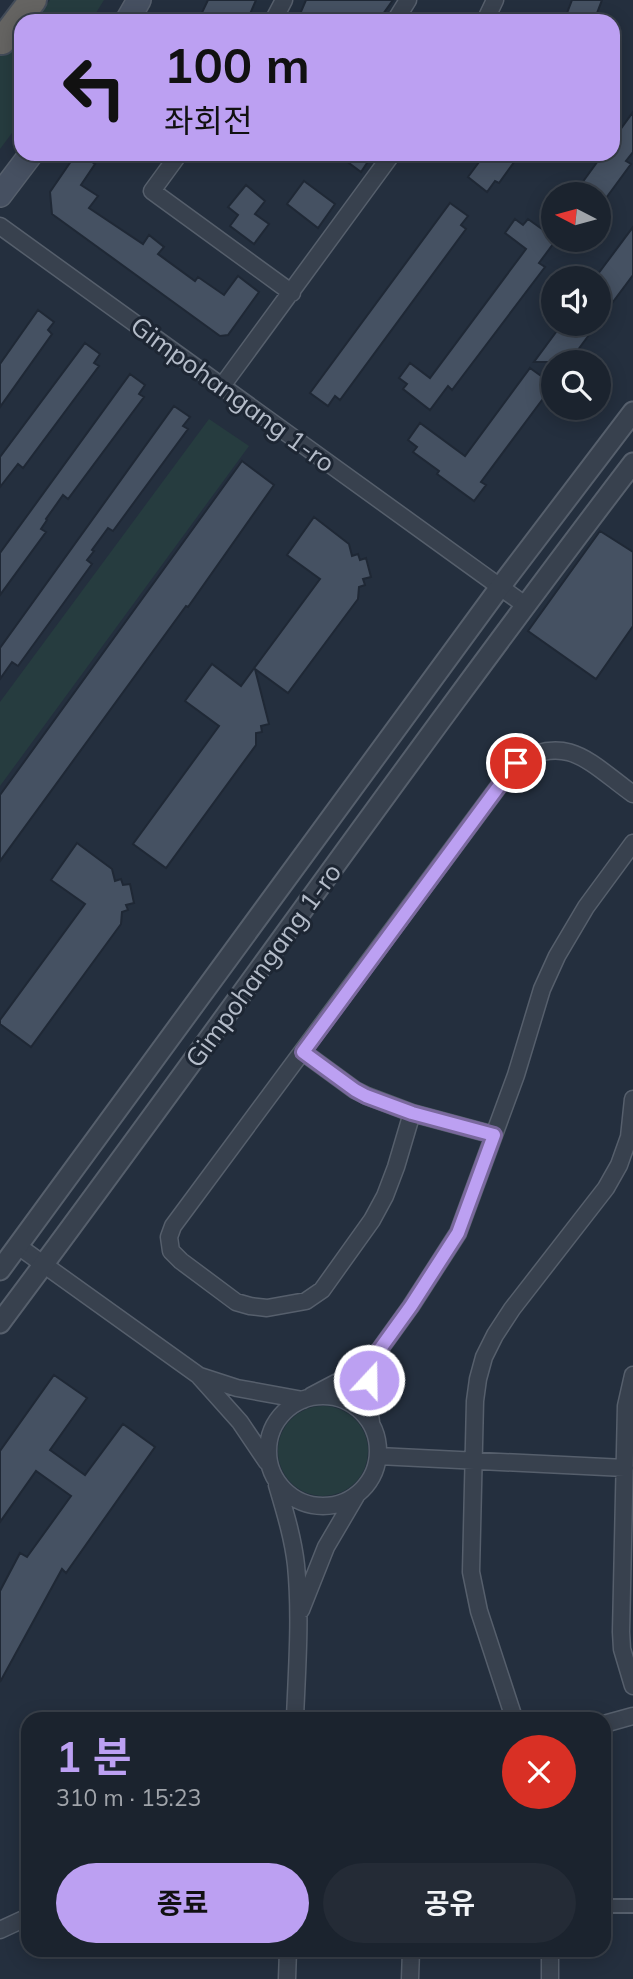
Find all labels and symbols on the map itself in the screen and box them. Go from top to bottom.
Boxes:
north arrow [541,182,611,252]
street label: Gimpohangang 1-ro [124,309,342,479]
pin [486,733,546,793]
street label: Gimpohangang 1-ro [178,856,348,1074]
position arrow [332,1343,406,1417]

